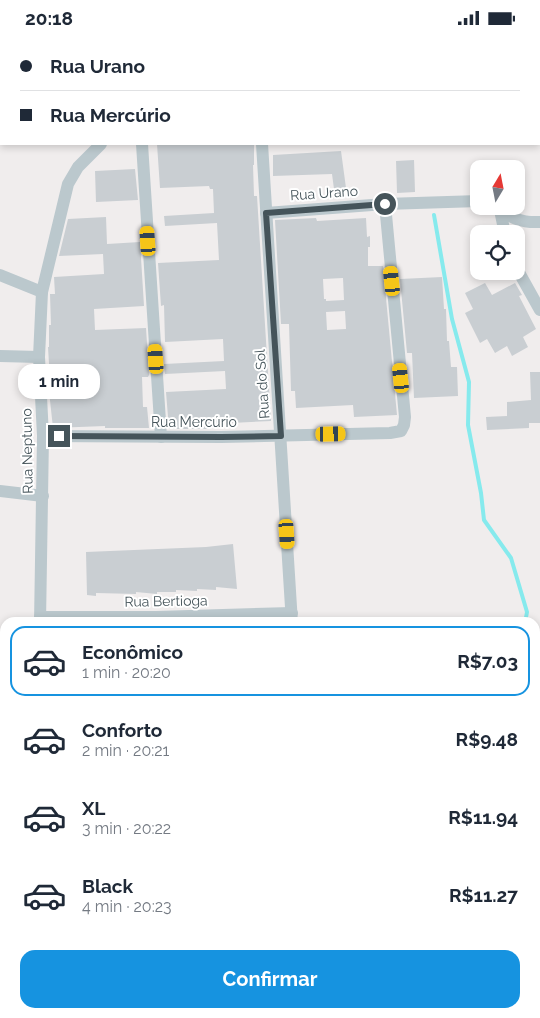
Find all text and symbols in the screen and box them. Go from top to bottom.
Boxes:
text: 20:18 [25,7,73,29]
text: Rua Urano [50,55,145,77]
text: Rua Mercúrio [50,104,171,126]
north arrow [470,160,525,215]
map controls [470,160,525,280]
street label: Rua Urano [289,183,359,203]
route start [374,193,396,215]
button: locate [470,225,525,280]
car [139,226,156,256]
car [382,265,401,297]
car [147,344,164,374]
street label: Rua do Sol [252,348,272,419]
car [391,362,410,394]
callout: 1 min [18,363,100,399]
text: 1 min [39,372,79,391]
street label: Rua Neptuno [18,408,36,494]
street label: Rua Mercúrio [151,414,237,430]
route end [48,425,70,447]
car [315,426,346,442]
car [278,519,295,549]
street label: Rua Bertioga [124,592,208,610]
icon: car [22,639,67,684]
text: Econômico [82,641,183,663]
text: R$7.03 [457,650,518,672]
text: 1 min · 20:20 [82,663,171,682]
icon: car [22,717,67,762]
text: Conforto [82,719,162,741]
text: R$9.48 [456,728,518,750]
text: 2 min · 20:21 [82,741,169,760]
icon: car [22,795,67,840]
text: XL [82,797,105,819]
text: R$11.94 [448,806,518,828]
text: 3 min · 20:22 [82,819,171,838]
icon: car [22,873,67,918]
text: Black [82,875,133,897]
text: R$11.27 [449,884,518,906]
text: 4 min · 20:23 [82,897,172,916]
button: Confirmar [20,950,520,1008]

